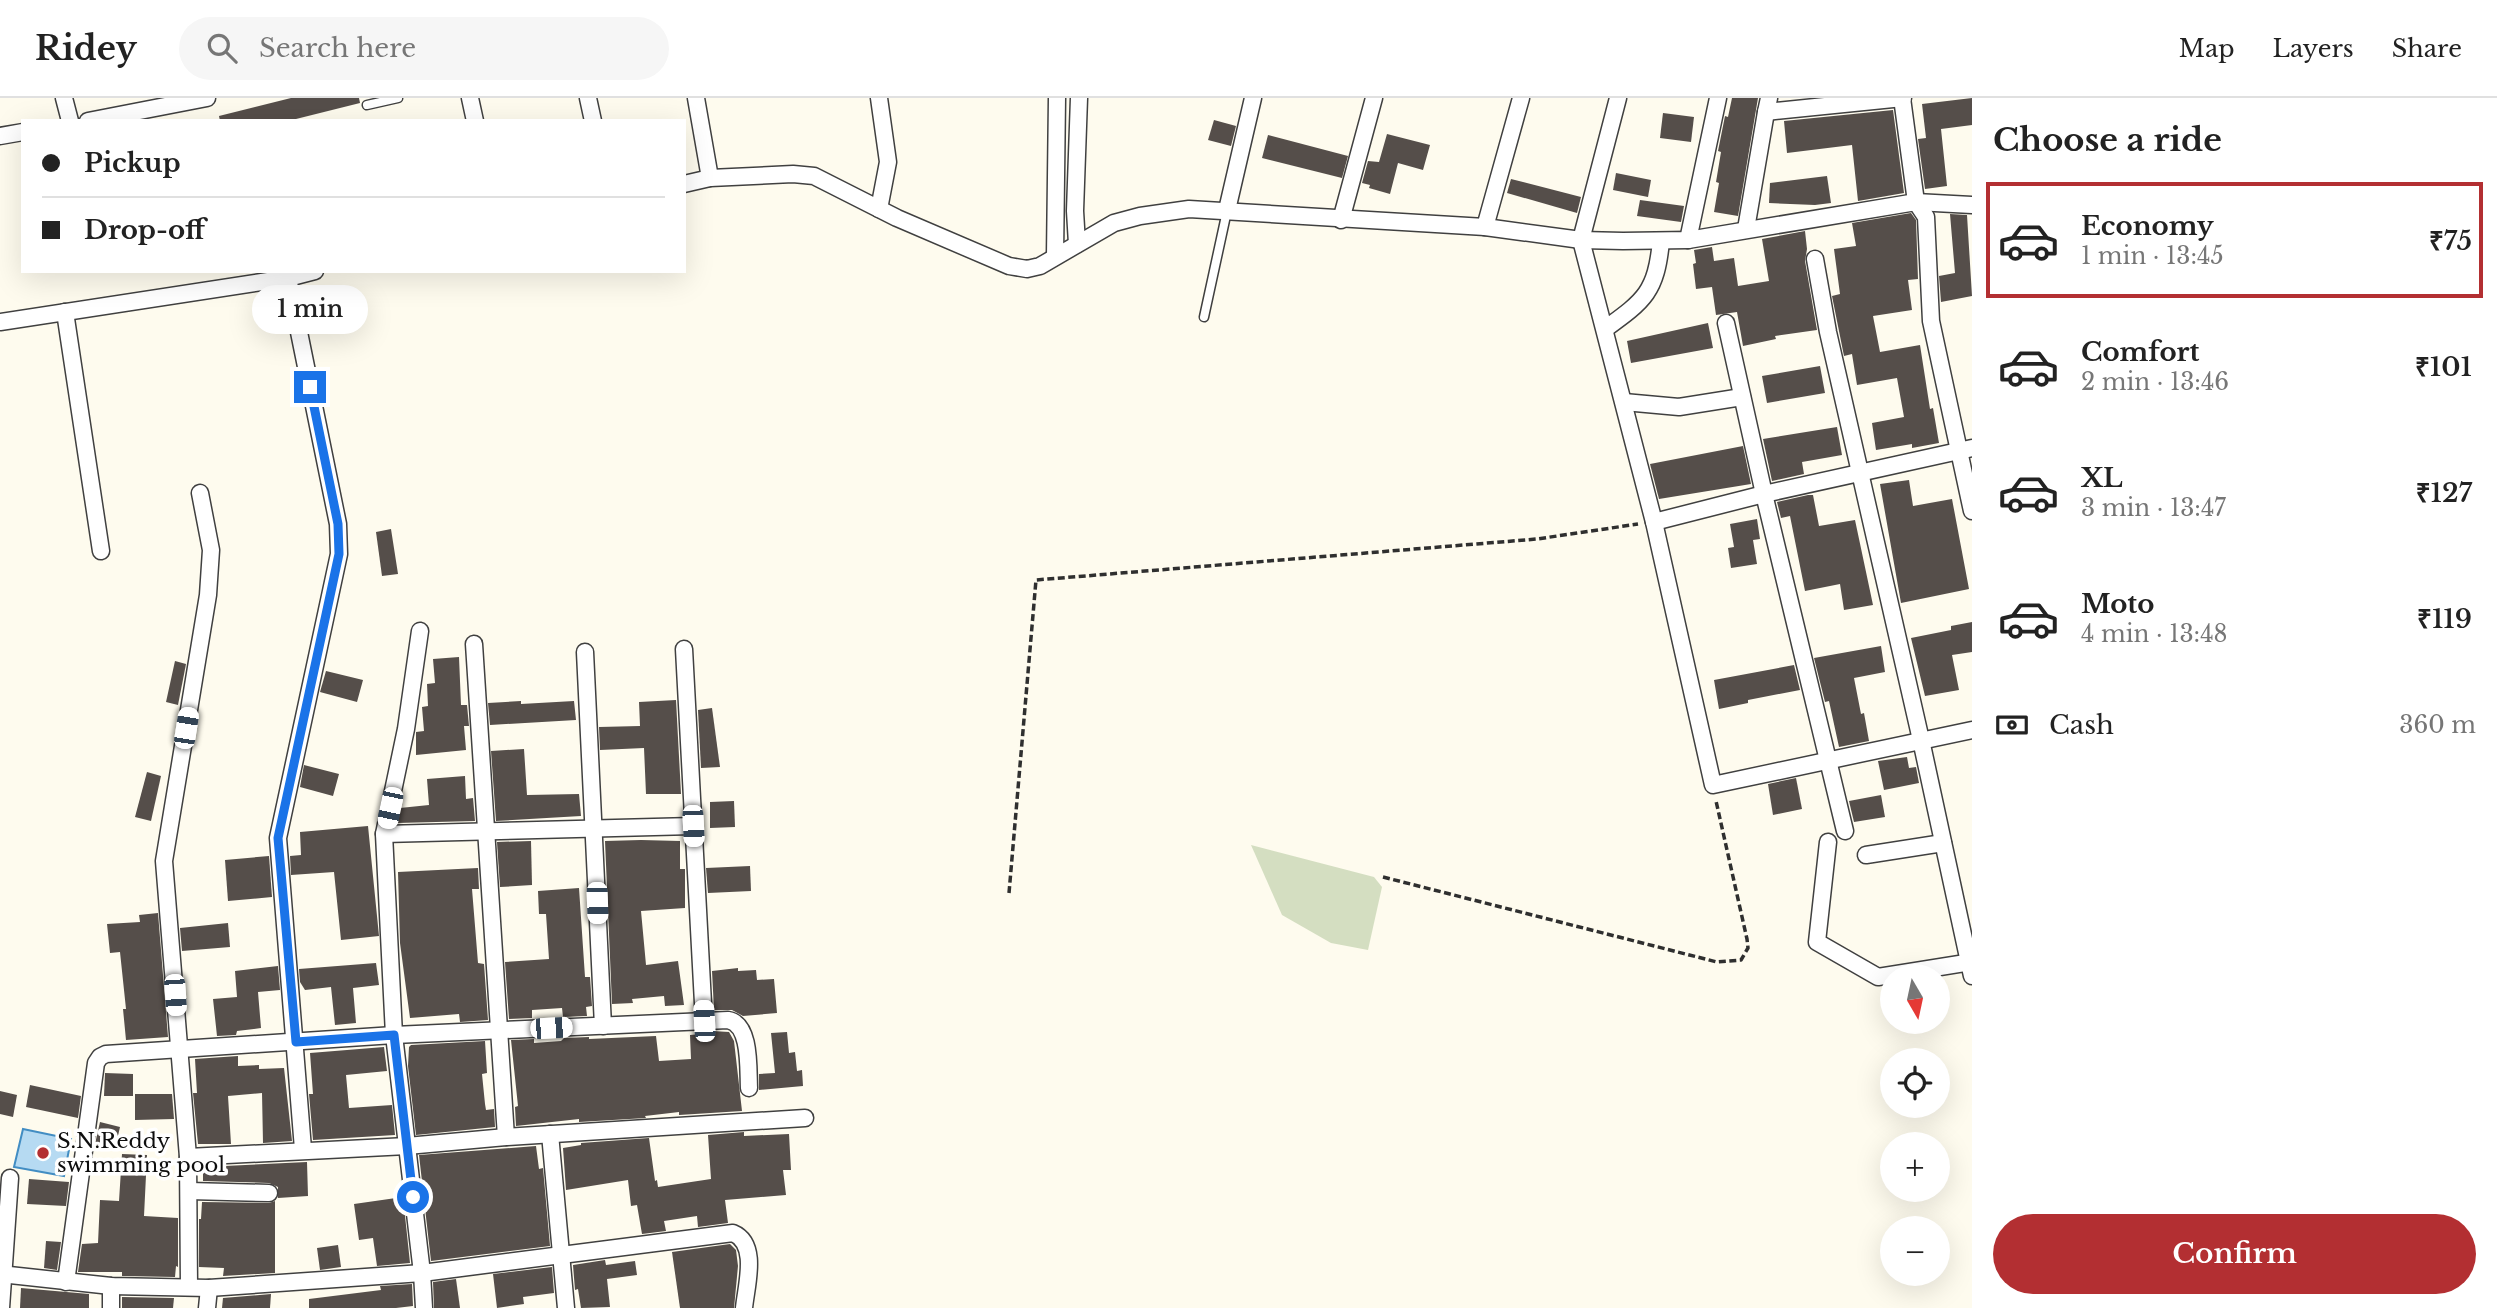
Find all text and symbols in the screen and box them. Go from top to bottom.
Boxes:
search box [179,17,669,80]
text: Ridey [35,28,137,69]
icon: search [203,29,241,67]
text: Search here [259,32,416,64]
text: Map [2179,34,2235,63]
text: Layers [2273,34,2354,63]
text: Share [2392,34,2462,63]
text: Choose a ride [1993,120,2222,160]
text: Pickup [84,147,181,179]
icon: car [1997,209,2060,272]
text: Economy [2081,210,2214,242]
text: Drop-off [84,214,205,246]
text: ₹75 [2429,225,2472,257]
text: 1 min · 13:45 [2081,242,2224,270]
callout: 1 min [252,286,368,334]
text: 1 min [277,295,343,323]
icon: car [1997,335,2060,398]
text: Comfort [2081,336,2199,368]
text: ₹101 [2415,351,2472,383]
text: 2 min · 13:46 [2081,368,2229,396]
route end [294,371,326,403]
icon: car [1997,461,2060,524]
text: XL [2081,462,2123,494]
text: ₹127 [2416,477,2472,509]
text: 3 min · 13:47 [2081,494,2226,522]
icon: car [1997,587,2060,650]
text: Moto [2081,588,2154,620]
text: ₹119 [2417,603,2472,635]
text: 4 min · 13:48 [2081,620,2228,648]
car [173,706,200,750]
icon: cash [1993,706,2031,744]
text: Cash [2049,709,2114,741]
text: 360 m [2399,711,2476,739]
car [376,785,405,831]
car [682,804,705,848]
car [586,882,609,924]
north arrow [1880,964,1950,1034]
map controls [1880,964,1950,1286]
car [164,973,187,1017]
car [693,999,716,1043]
car [530,1016,573,1040]
button: locate [1880,1048,1950,1118]
place label: S.N.Reddy swimming pool [57,1128,225,1178]
button: + [1880,1132,1950,1202]
marker: S.N.Reddy swimming pool [35,1145,51,1161]
route start [397,1181,429,1213]
button: Confirm [1993,1214,2476,1294]
button: − [1880,1216,1950,1286]

